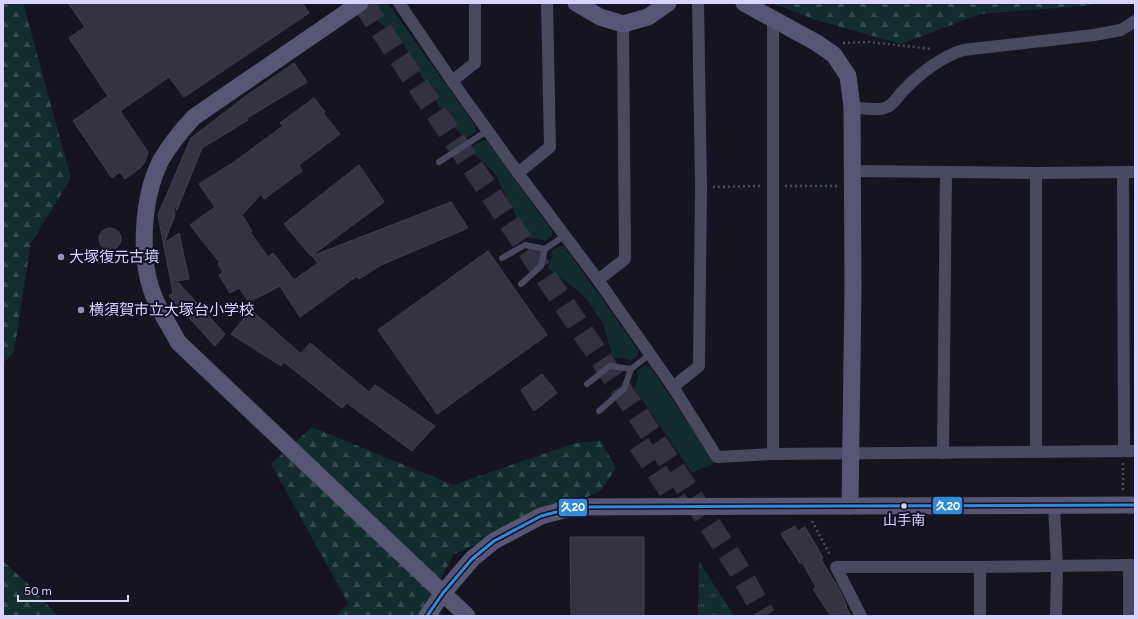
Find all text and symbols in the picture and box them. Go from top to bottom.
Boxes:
place label: 大塚復元古墳 [69,248,159,266]
marker: 大塚復元古墳 [56,252,66,262]
place label: 横須賀市立大塚台小学校 [89,301,254,319]
marker: 横須賀市立大塚台小学校 [76,305,86,315]
line badge: 久20 [932,496,963,515]
line badge: 久20 [558,498,588,517]
text: 久20 [936,500,960,513]
text: 久20 [561,501,585,514]
marker: 山手南 [899,501,909,511]
place label: 山手南 [883,512,925,529]
scale bar [18,577,128,603]
text: 50 m [24,584,52,598]

